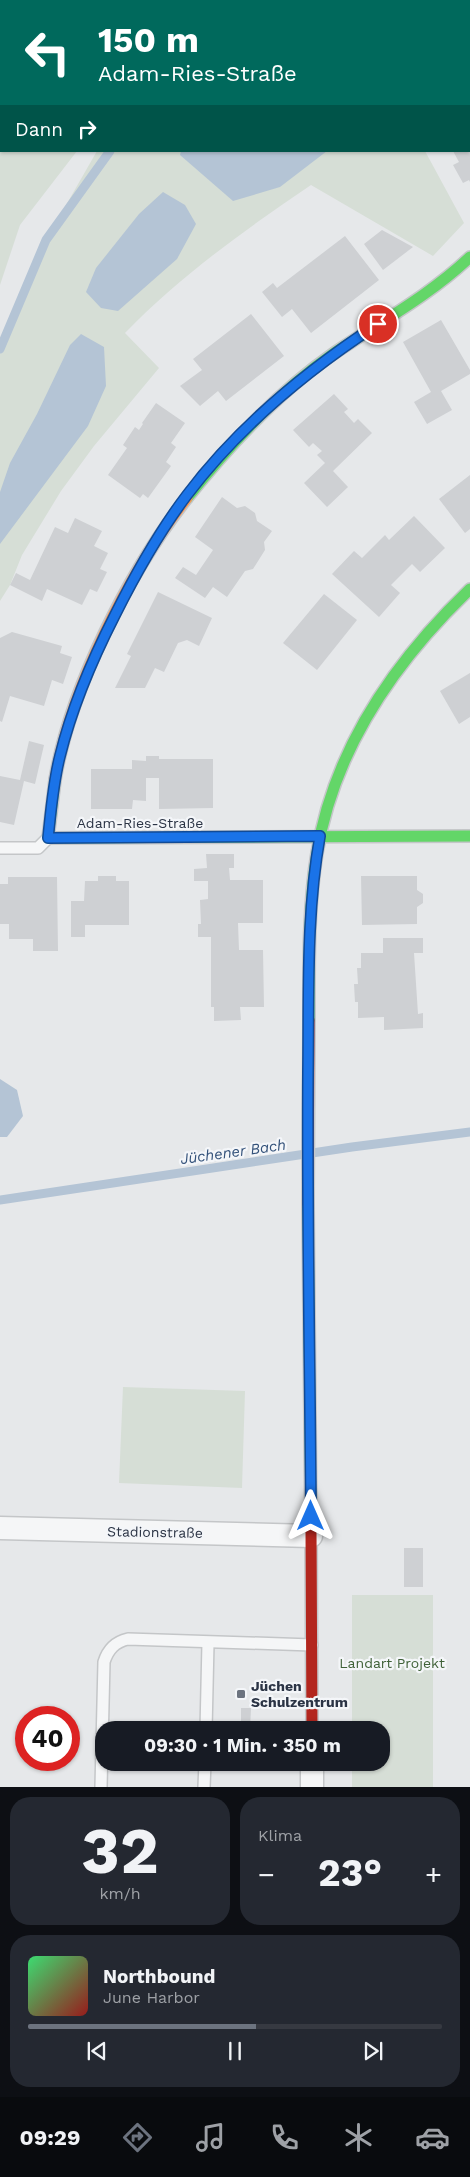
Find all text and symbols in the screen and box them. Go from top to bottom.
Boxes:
text: 150 m [98,19,199,61]
icon: left [15,20,80,85]
text: Adam-Ries-Straße [98,61,297,86]
icon: right [73,115,101,143]
text: Dann [15,118,63,141]
pin [357,303,399,345]
icon: arrive [364,310,392,338]
street label: Adam-Ries-Straße [77,815,203,831]
water label: Jüchener Bach [179,1136,287,1168]
position arrow [284,1489,336,1541]
street label: Stadionstraße [107,1523,203,1541]
park label: Landart Projekt [339,1655,445,1671]
place label: Jüchen Schulzentrum [251,1678,348,1710]
marker: Jüchen Schulzentrum [235,1688,247,1700]
speed limit sign: 40 [15,1706,80,1771]
text: 09:30 · 1 Min. · 350 m [144,1734,341,1757]
text: 32 [81,1813,159,1889]
text: Klima [258,1826,302,1845]
text: 23° [318,1851,382,1895]
text: − [258,1858,275,1891]
text: + [425,1858,442,1891]
text: km/h [99,1884,141,1903]
text: Northbound [103,1965,215,1988]
text: June Harbor [103,1988,200,2007]
icon: previous [83,2037,111,2065]
icon: pause [221,2037,249,2065]
icon: next [359,2037,387,2065]
icon: directions [120,2120,155,2155]
icon: music [193,2120,228,2155]
icon: phone [267,2120,302,2155]
icon: climate [341,2120,376,2155]
icon: car [415,2120,450,2155]
text: 09:29 [19,2125,81,2150]

